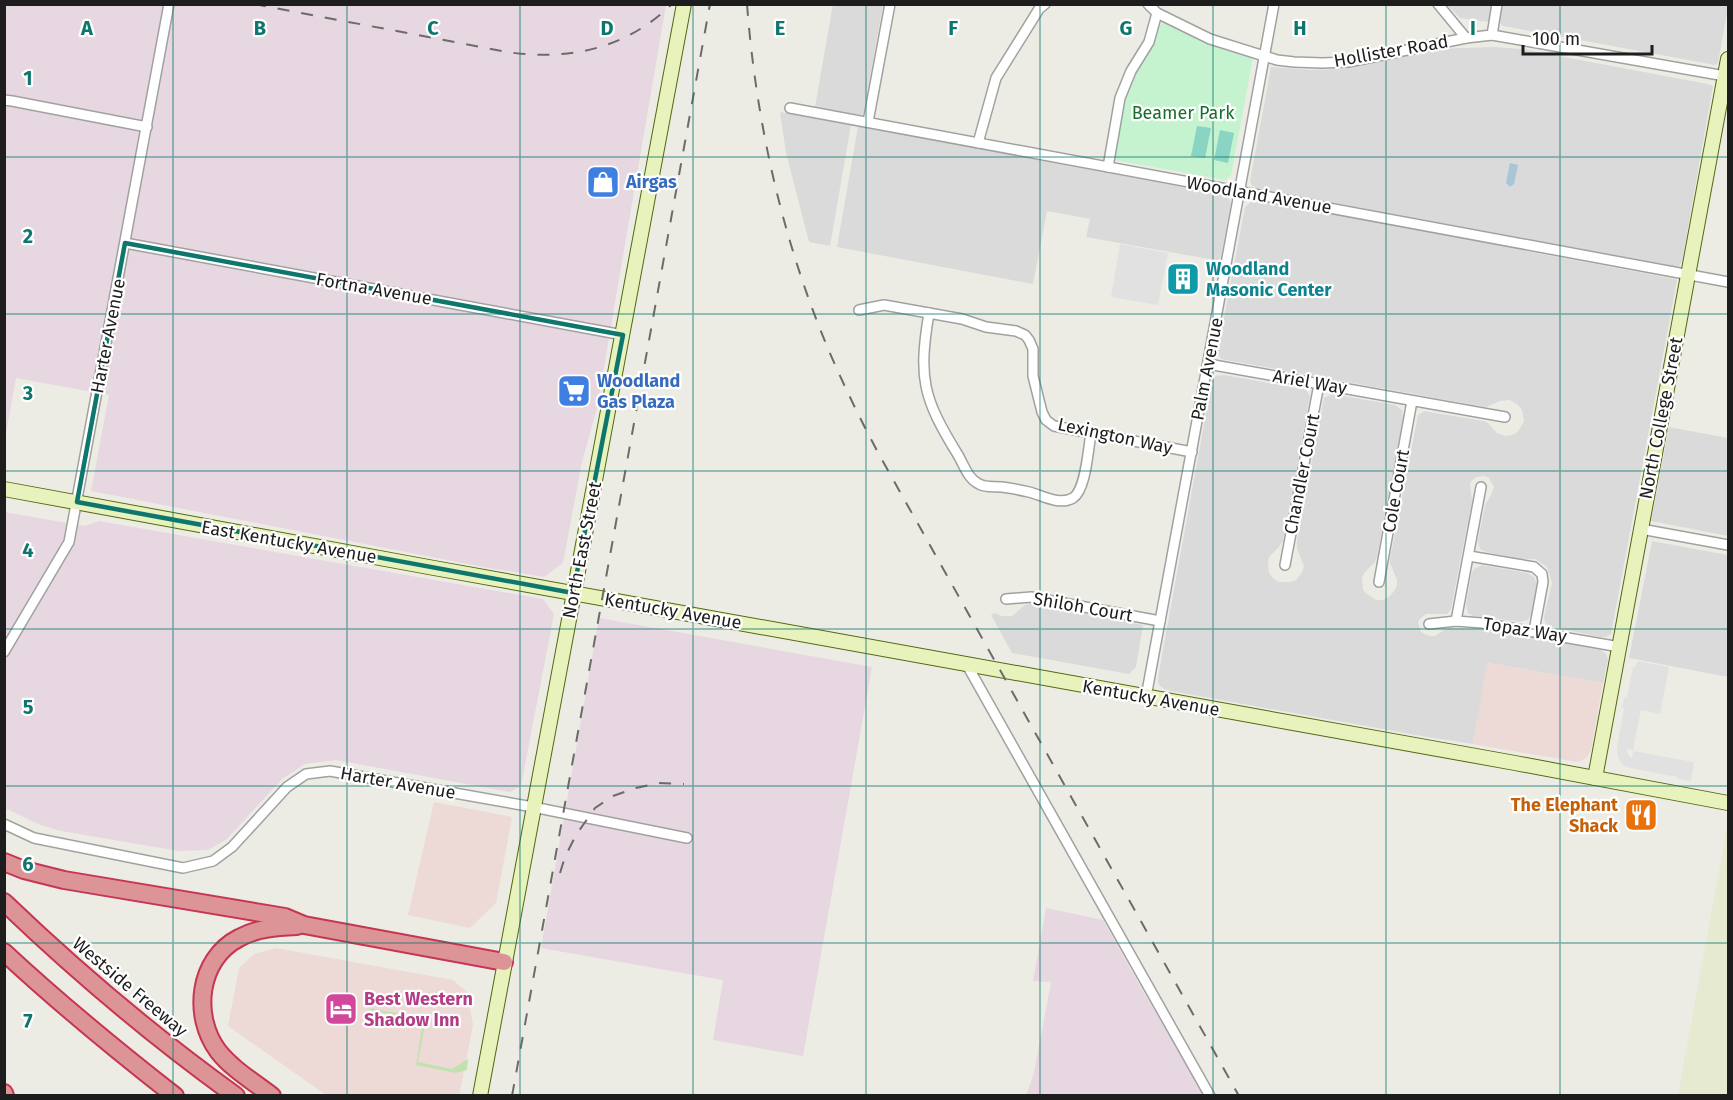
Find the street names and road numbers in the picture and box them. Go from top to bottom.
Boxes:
street label: Hollister Road [1332,30,1450,72]
street label: Woodland Avenue [1185,171,1333,219]
street label: Fortna Avenue [314,268,434,310]
street label: Harter Avenue [86,277,130,395]
street label: Palm Avenue [1186,316,1228,422]
street label: North College Street [1635,335,1688,501]
street label: Ariel Way [1271,365,1349,399]
street label: Chandler Court [1280,411,1325,536]
street label: Lexington Way [1056,413,1174,459]
street label: Cole Court [1378,447,1414,534]
street label: North East Street [558,479,606,620]
street label: East Kentucky Avenue [200,516,378,568]
street label: Shiloh Court [1032,587,1135,627]
street label: Kentucky Avenue [603,588,743,634]
street label: Topaz Way [1482,613,1569,647]
street label: Kentucky Avenue [1081,675,1221,721]
street label: Harter Avenue [339,762,457,804]
street label: Westside Freeway [68,932,192,1042]

